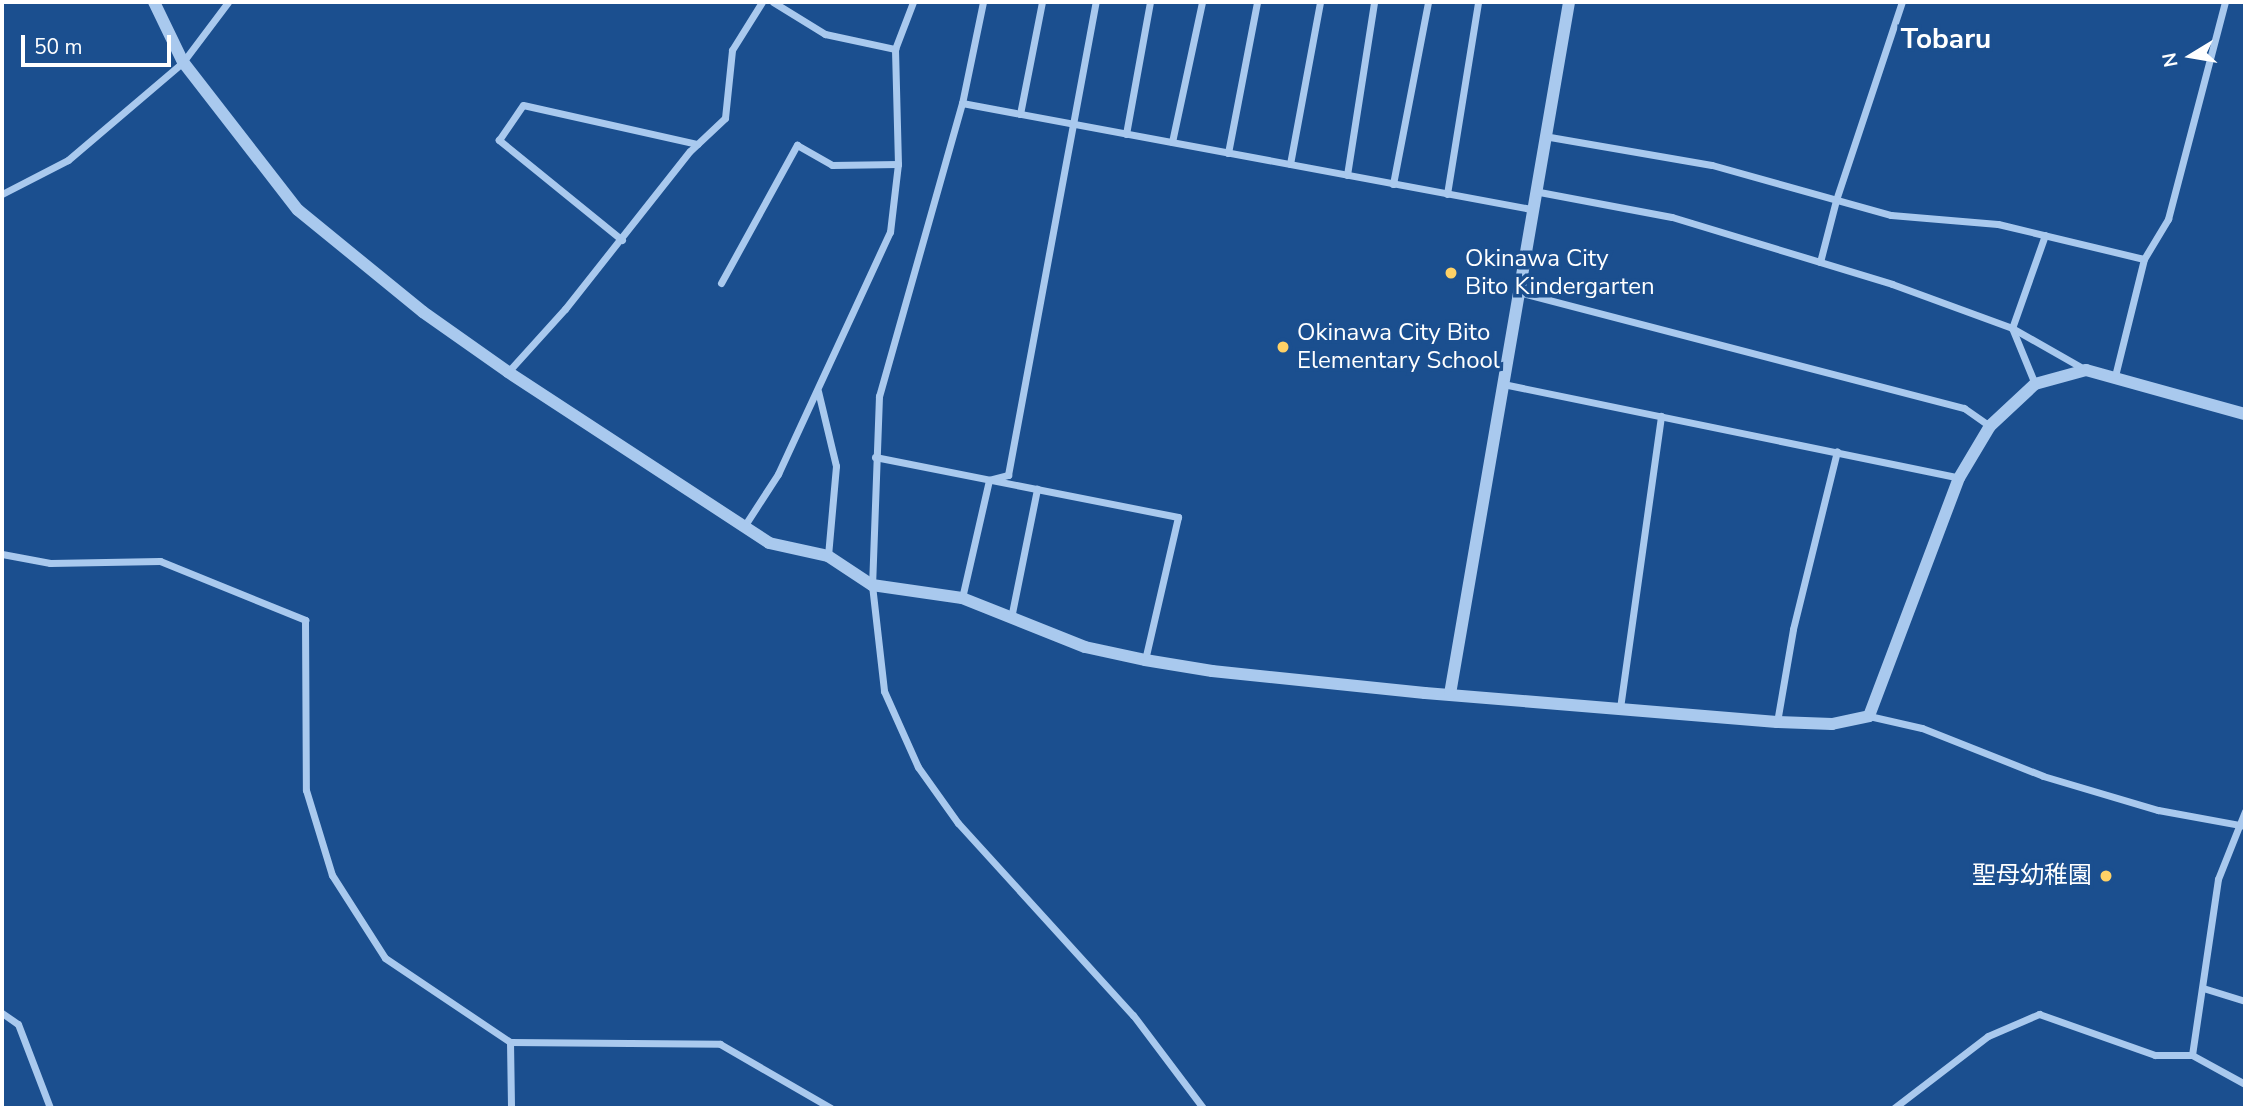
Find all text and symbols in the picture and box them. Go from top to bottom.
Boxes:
scale bar [24,21,175,65]
north arrow [2156,21,2226,91]
district label: Tobaru [1901,22,1991,56]
text: 50 m [34,33,83,61]
text: N [2156,51,2185,69]
place label: Okinawa City Bito Kindergarten [1465,245,1655,301]
marker: Okinawa City Bito Kindergarten [1443,265,1459,281]
place label: Okinawa City Bito Elementary School [1297,319,1500,375]
marker: Okinawa City Bito Elementary School [1275,339,1291,355]
place label: 聖母幼稚園 [1972,862,2092,890]
marker: 聖母幼稚園 [2098,868,2114,884]

